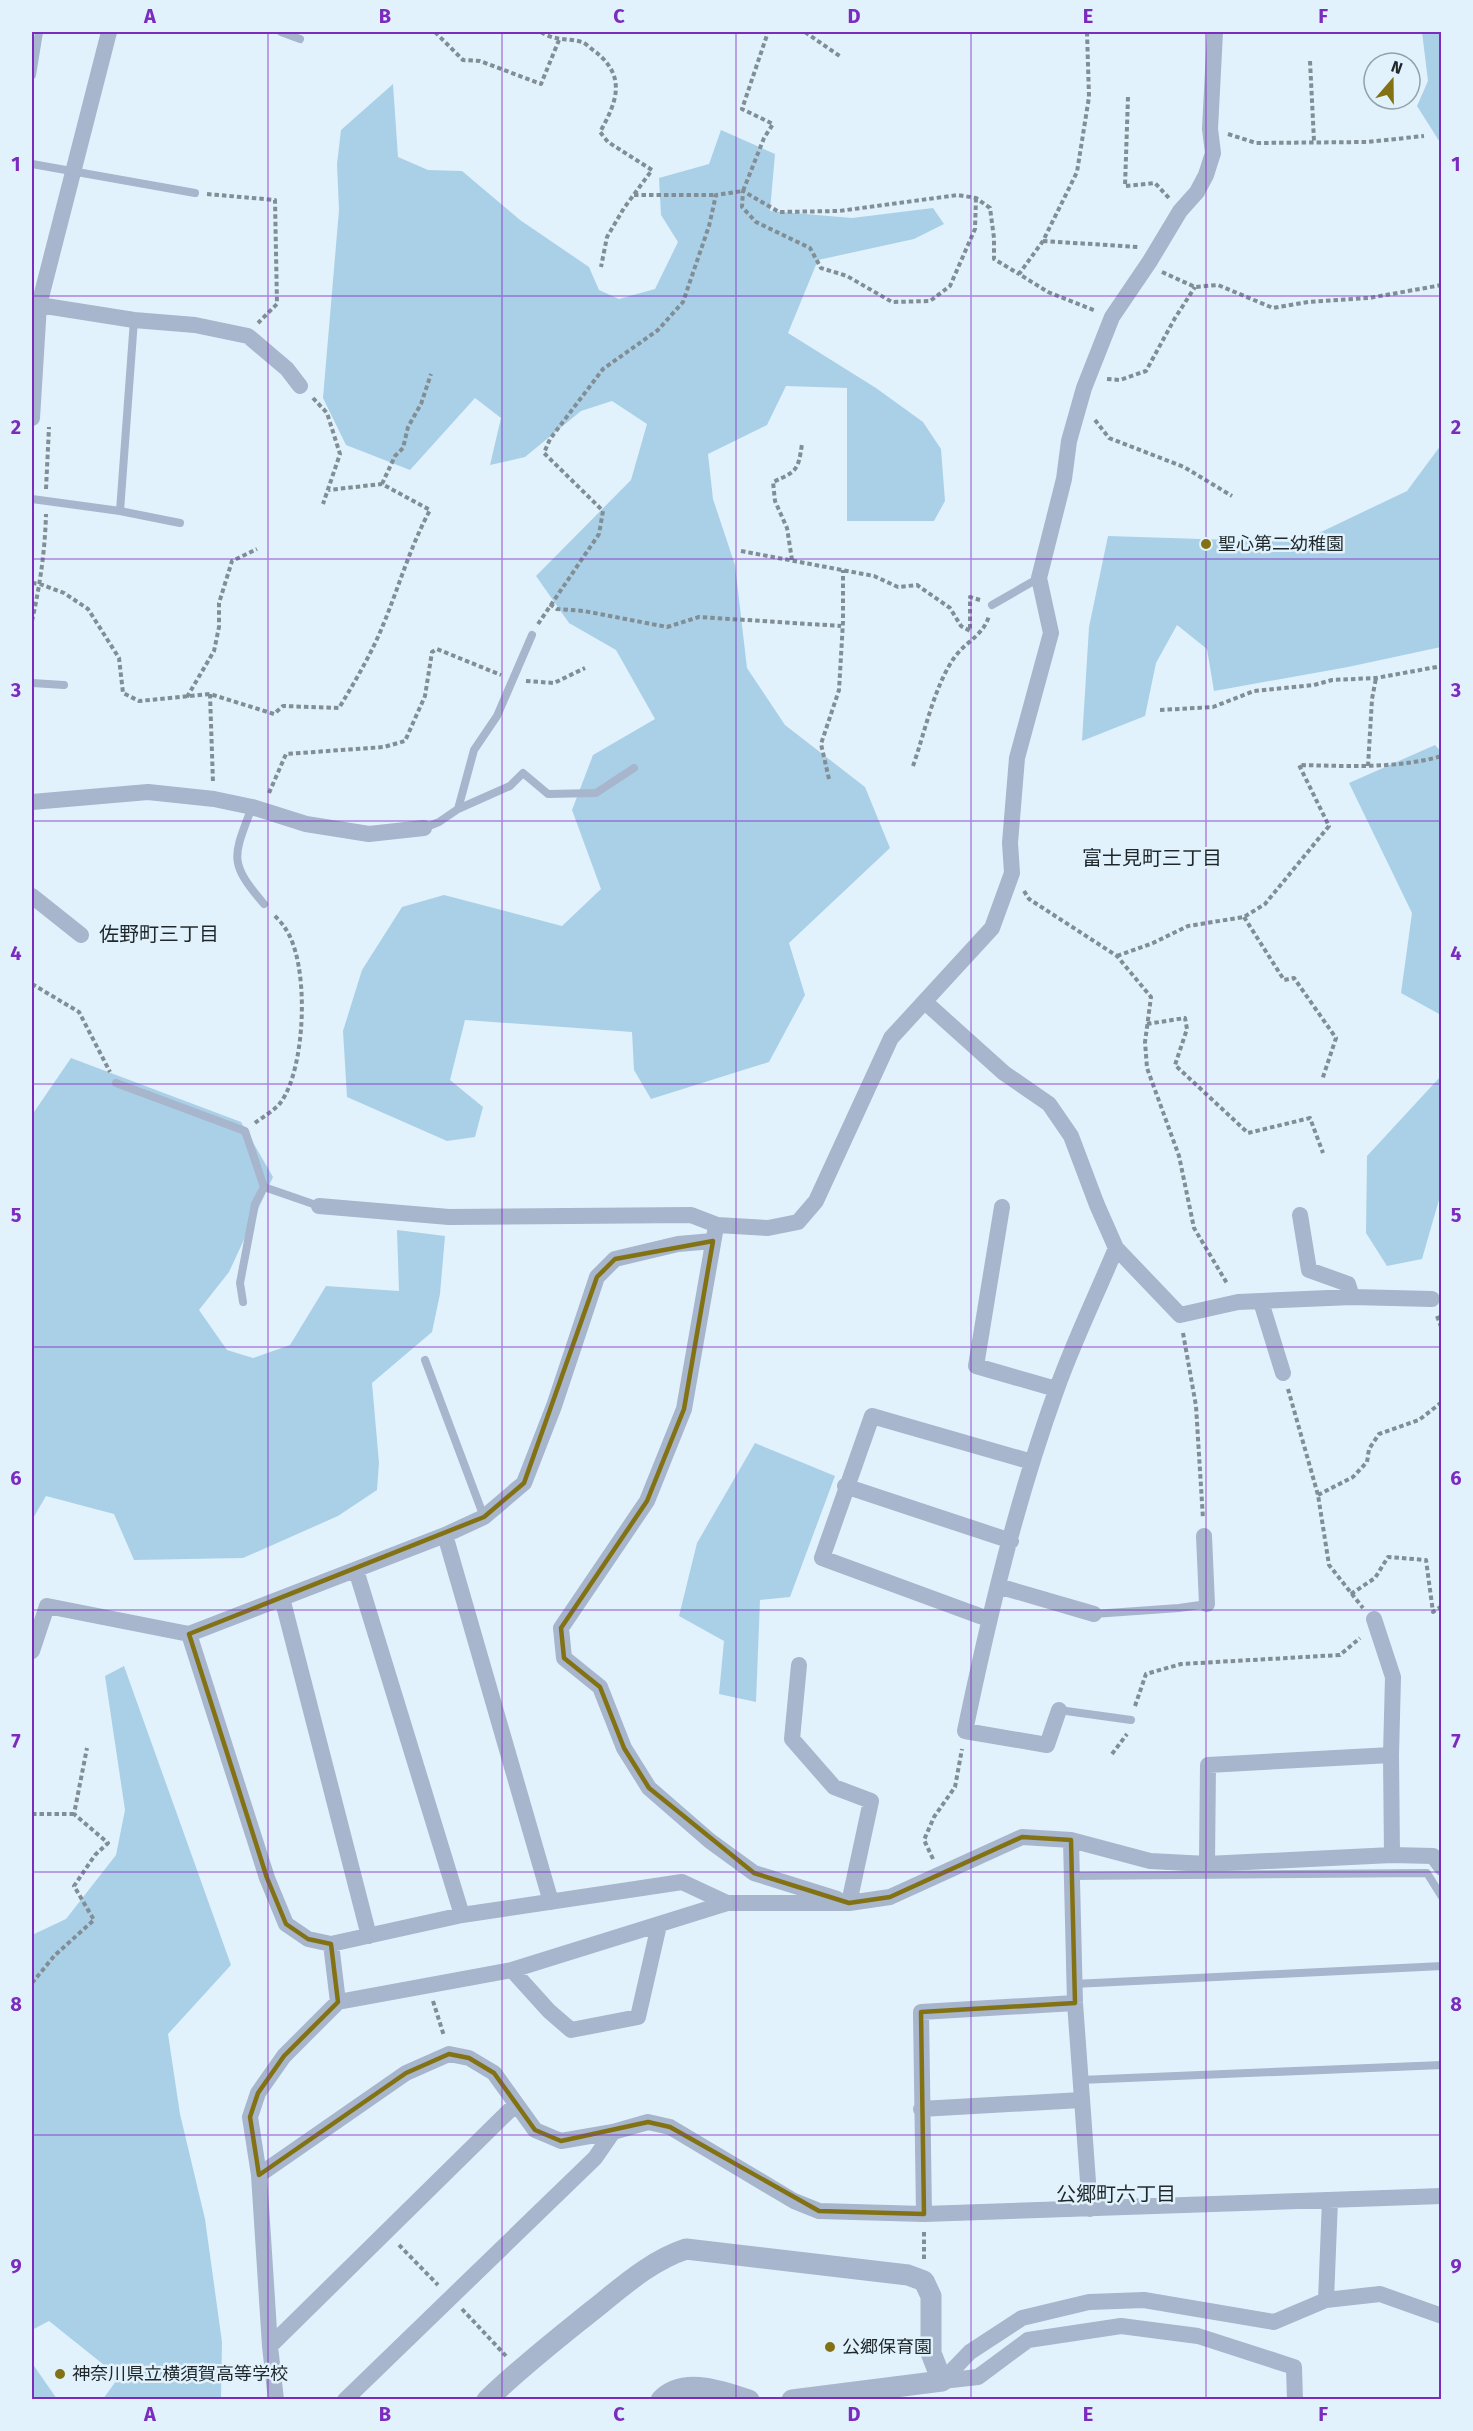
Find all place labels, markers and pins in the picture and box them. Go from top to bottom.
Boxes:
place label: 聖心第二幼稚園 [1218,533,1344,555]
marker: 聖心第二幼稚園 [1199,537,1213,551]
place label: 公郷保育園 [842,2336,932,2358]
marker: 公郷保育園 [823,2340,837,2354]
place label: 神奈川県立横須賀高等学校 [72,2363,288,2385]
marker: 神奈川県立横須賀高等学校 [53,2367,67,2381]

